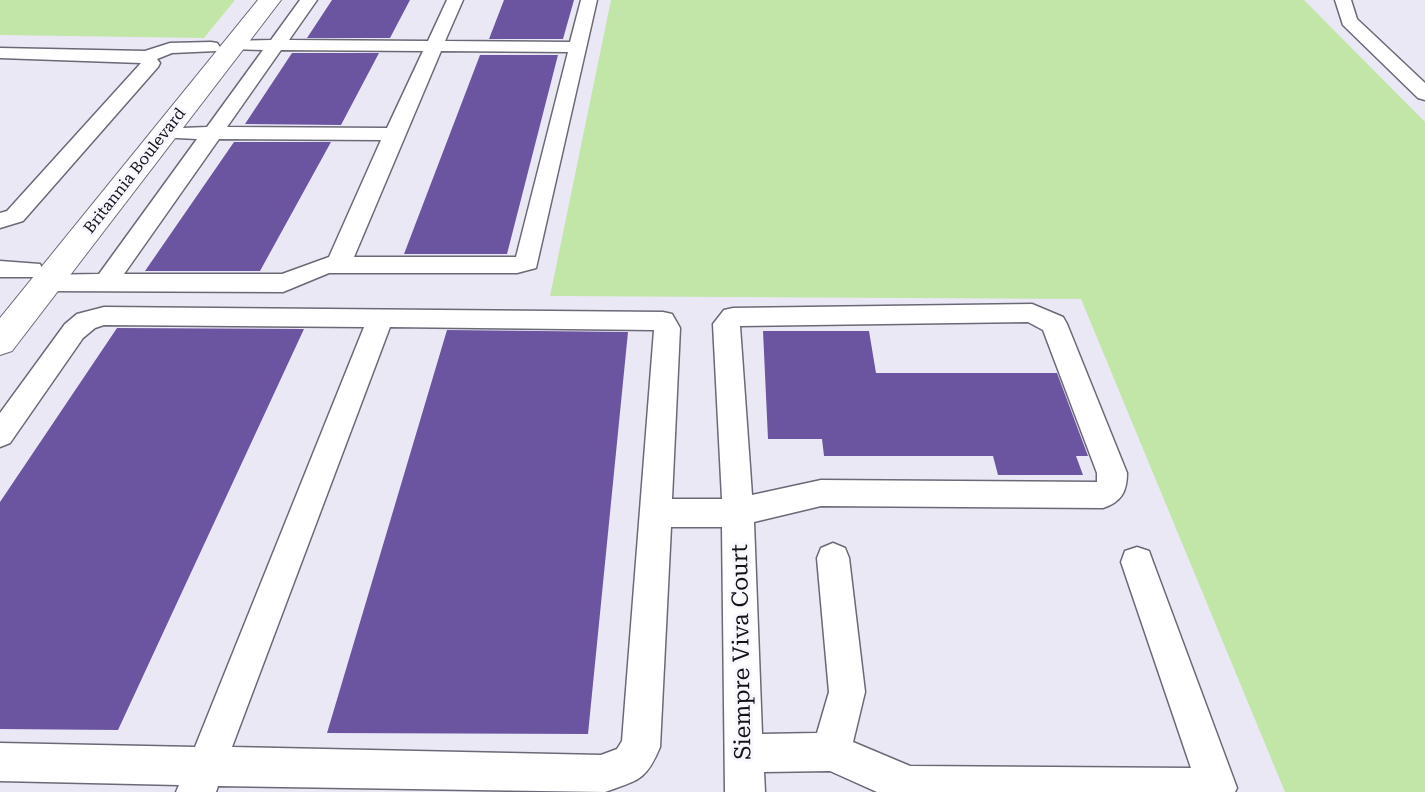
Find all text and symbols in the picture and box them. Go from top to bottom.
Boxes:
street label: Britannia Boulevard [80,104,190,238]
street label: Siempre Viva Court [726,544,758,760]

